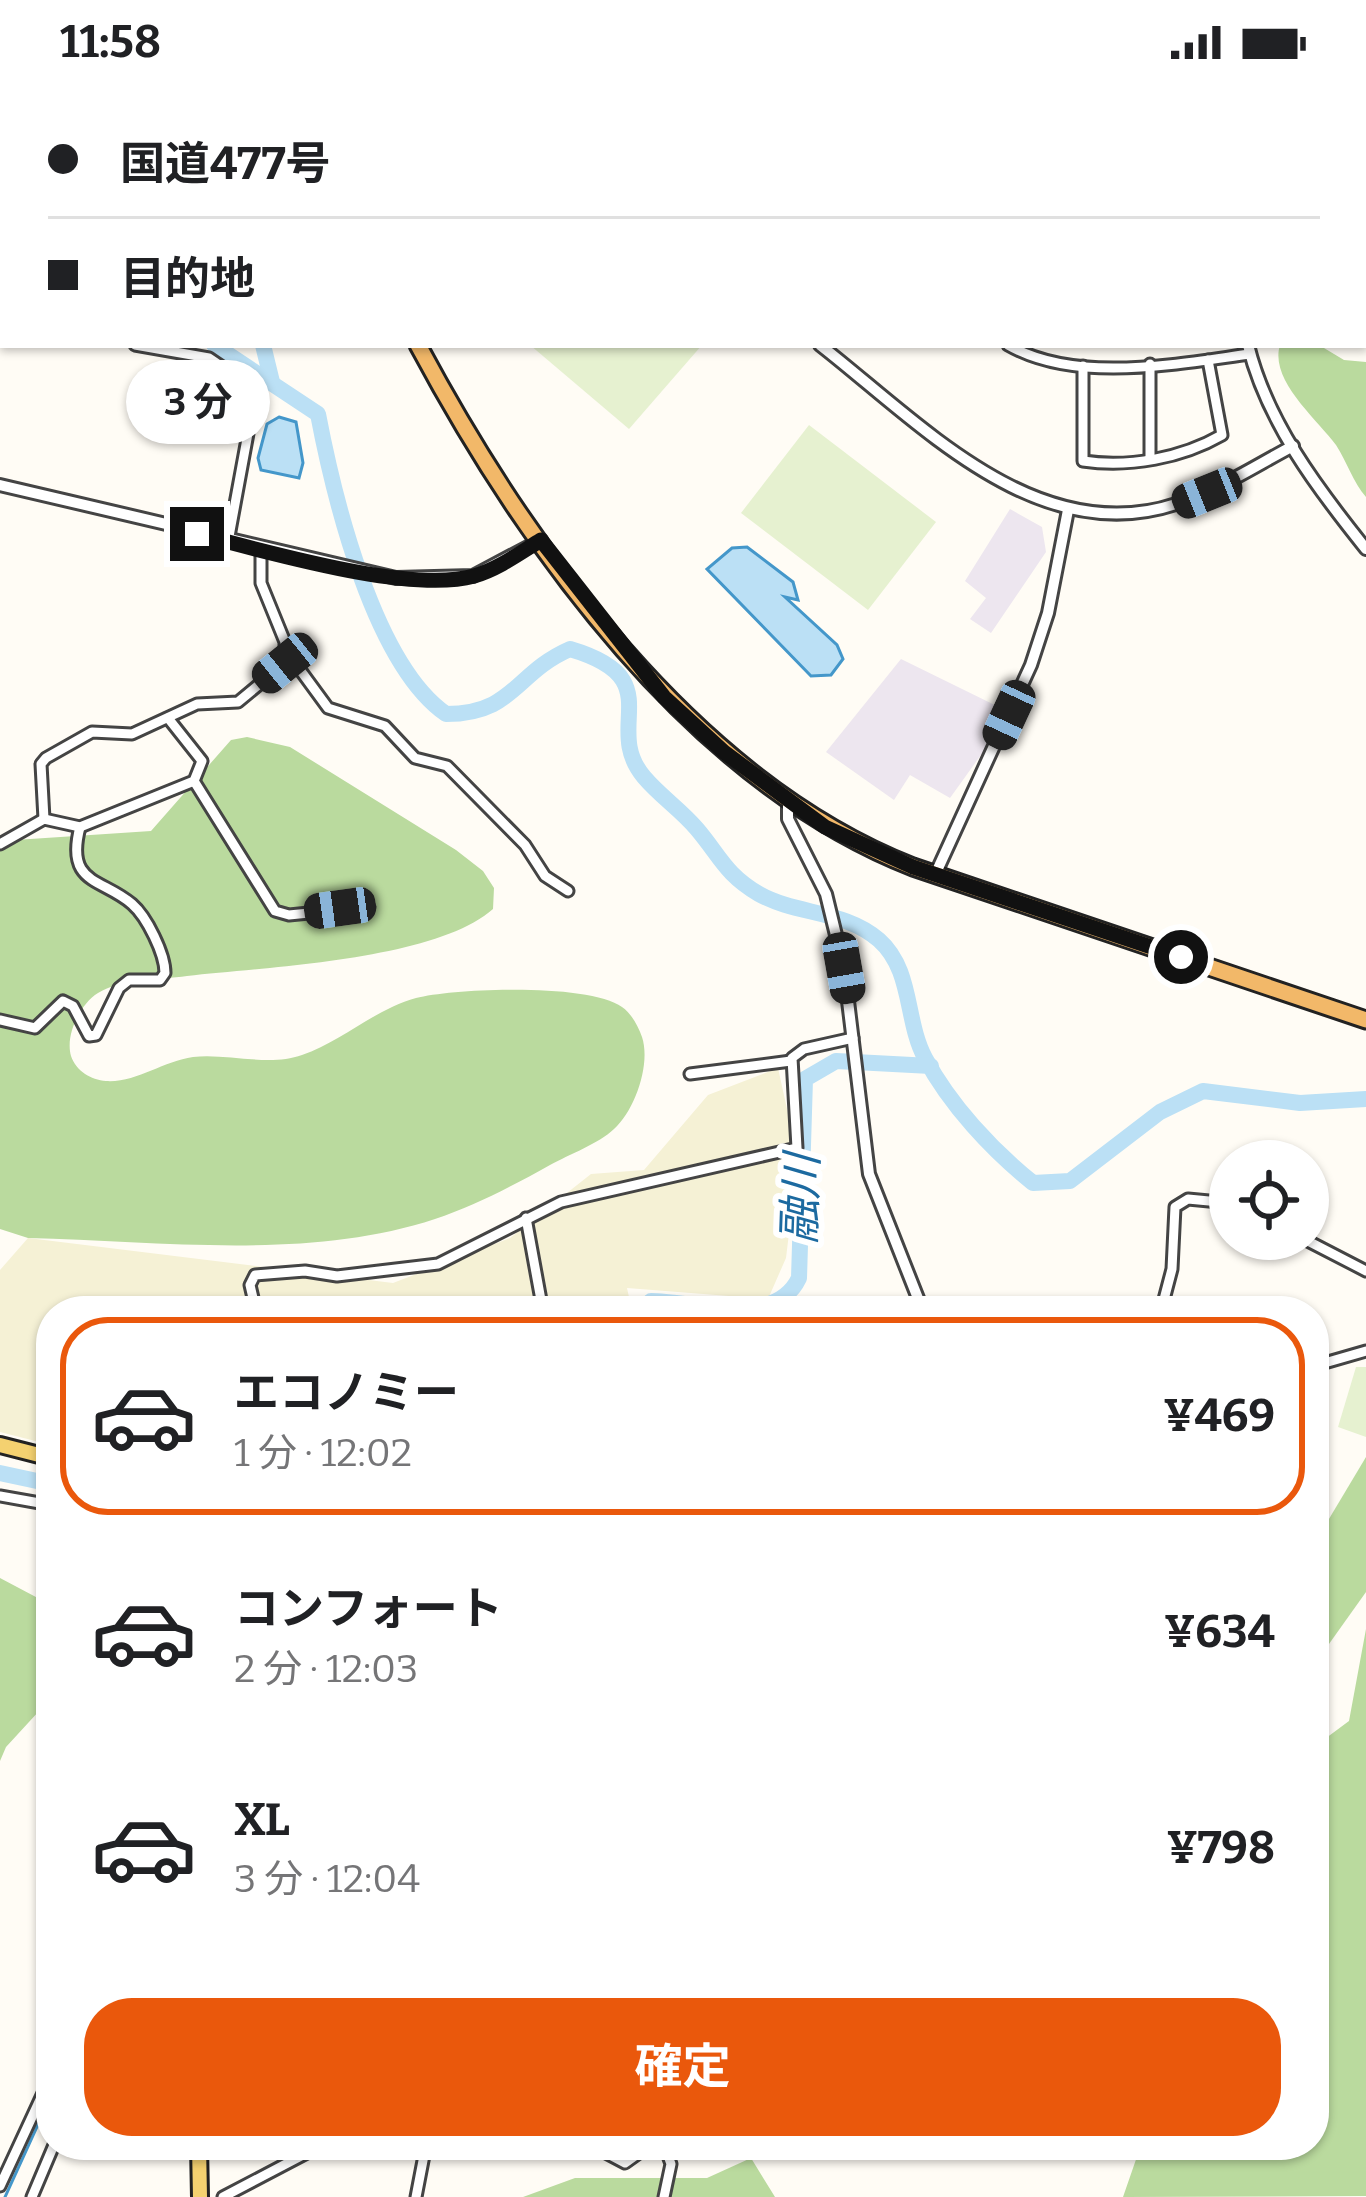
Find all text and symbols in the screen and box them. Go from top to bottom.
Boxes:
text: 11:58 [60,15,161,69]
text: 国道477号 [120,137,331,191]
text: 目的地 [120,252,255,306]
callout: 3 分 [125,360,269,444]
text: 3 分 [164,379,232,425]
car [1167,463,1247,523]
route end [170,507,224,561]
car [246,626,324,700]
car [977,675,1041,755]
car [302,885,378,931]
car [820,929,868,1007]
route start [1154,930,1208,984]
map controls [1209,1140,1329,1260]
button: locate [1209,1140,1329,1260]
water label: 融川 [772,1149,830,1245]
icon: car [90,1362,198,1470]
text: エコノミー [234,1366,459,1420]
text: ¥469 [1163,1389,1275,1443]
text: 1 分 · 12:02 [234,1430,412,1476]
icon: car [90,1578,198,1686]
text: コンフォート [234,1582,503,1636]
text: ¥634 [1164,1605,1275,1659]
text: 2 分 · 12:03 [234,1646,418,1692]
text: XL [234,1793,290,1847]
icon: car [90,1794,198,1902]
text: ¥798 [1167,1821,1275,1875]
text: 3 分 · 12:04 [234,1856,420,1902]
button: 確定 [84,1998,1281,2136]

